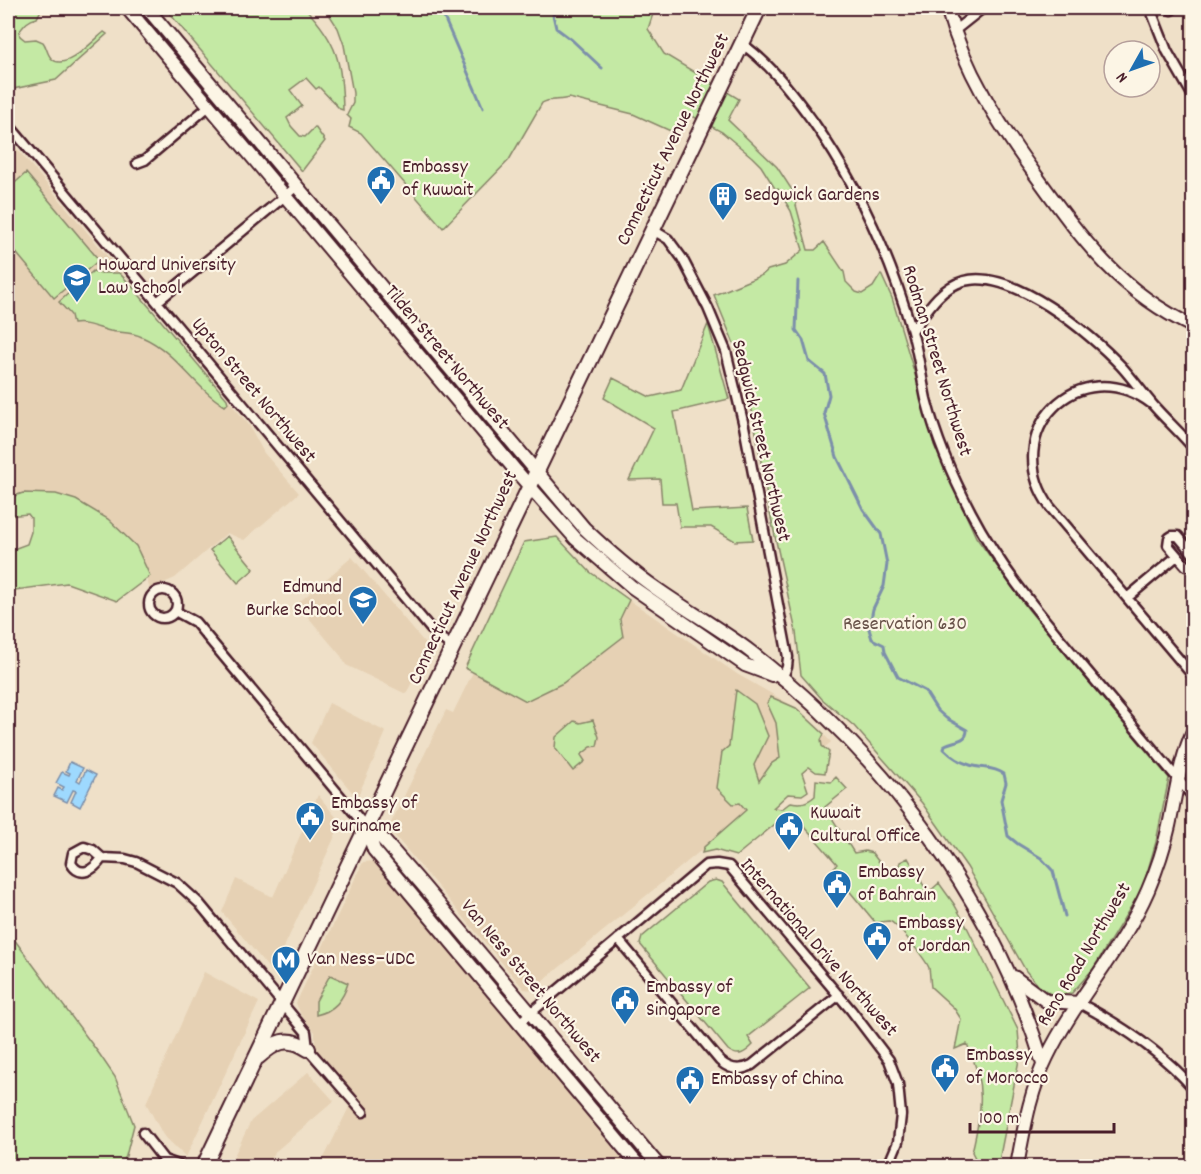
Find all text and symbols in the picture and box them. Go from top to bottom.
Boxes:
street label: Connecticut Avenue Northwest [610,29,738,251]
north arrow [1102,39,1162,99]
text: N [1111,67,1134,87]
place label: Embassy of Kuwait [402,154,474,205]
public building icon: Embassy of Kuwait [365,164,397,206]
building icon: Sedgwick Gardens [707,180,739,222]
place label: Sedgwick Gardens [744,182,880,210]
place label: Howard University Law School [98,252,236,303]
school or university icon: Howard University Law School [61,262,93,304]
street label: Rodman Street Northwest [894,262,978,460]
street label: Tilden Street Northwest [377,279,515,437]
street label: Upton Street Northwest [184,312,322,470]
street label: Sedgwick Street Northwest [723,337,797,545]
street label: Connecticut Avenue Northwest [402,466,526,690]
place label: Edmund Burke School [246,574,342,625]
school or university icon: Edmund Burke School [347,584,379,626]
park label: Reservation 630 [843,611,967,639]
place label: Embassy of Suriname [331,790,418,841]
public building icon: Embassy of Suriname [294,800,326,842]
place label: Kuwait Cultural Office [810,800,921,851]
public building icon: Kuwait Cultural Office [773,810,805,852]
street label: International Drive Northwest [732,852,904,1044]
place label: Embassy of Bahrain [858,859,936,910]
public building icon: Embassy of Bahrain [821,868,853,910]
street label: Reno Road Northwest [1031,878,1139,1032]
street label: Van Ness Street Northwest [453,894,607,1070]
place label: Embassy of Jordan [898,910,970,961]
public building icon: Embassy of Jordan [861,920,893,962]
metro station icon: Van Ness–UDC [270,944,302,986]
place label: Van Ness–UDC [307,946,415,974]
place label: Embassy of Singapore [646,974,733,1025]
public building icon: Embassy of Singapore [609,984,641,1026]
place label: Embassy of Morocco [966,1042,1049,1093]
public building icon: Embassy of Morocco [929,1052,961,1094]
public building icon: Embassy of China [674,1064,706,1106]
place label: Embassy of China [711,1066,844,1094]
scale bar [970,1096,1114,1134]
text: 100 m [979,1107,1019,1132]

